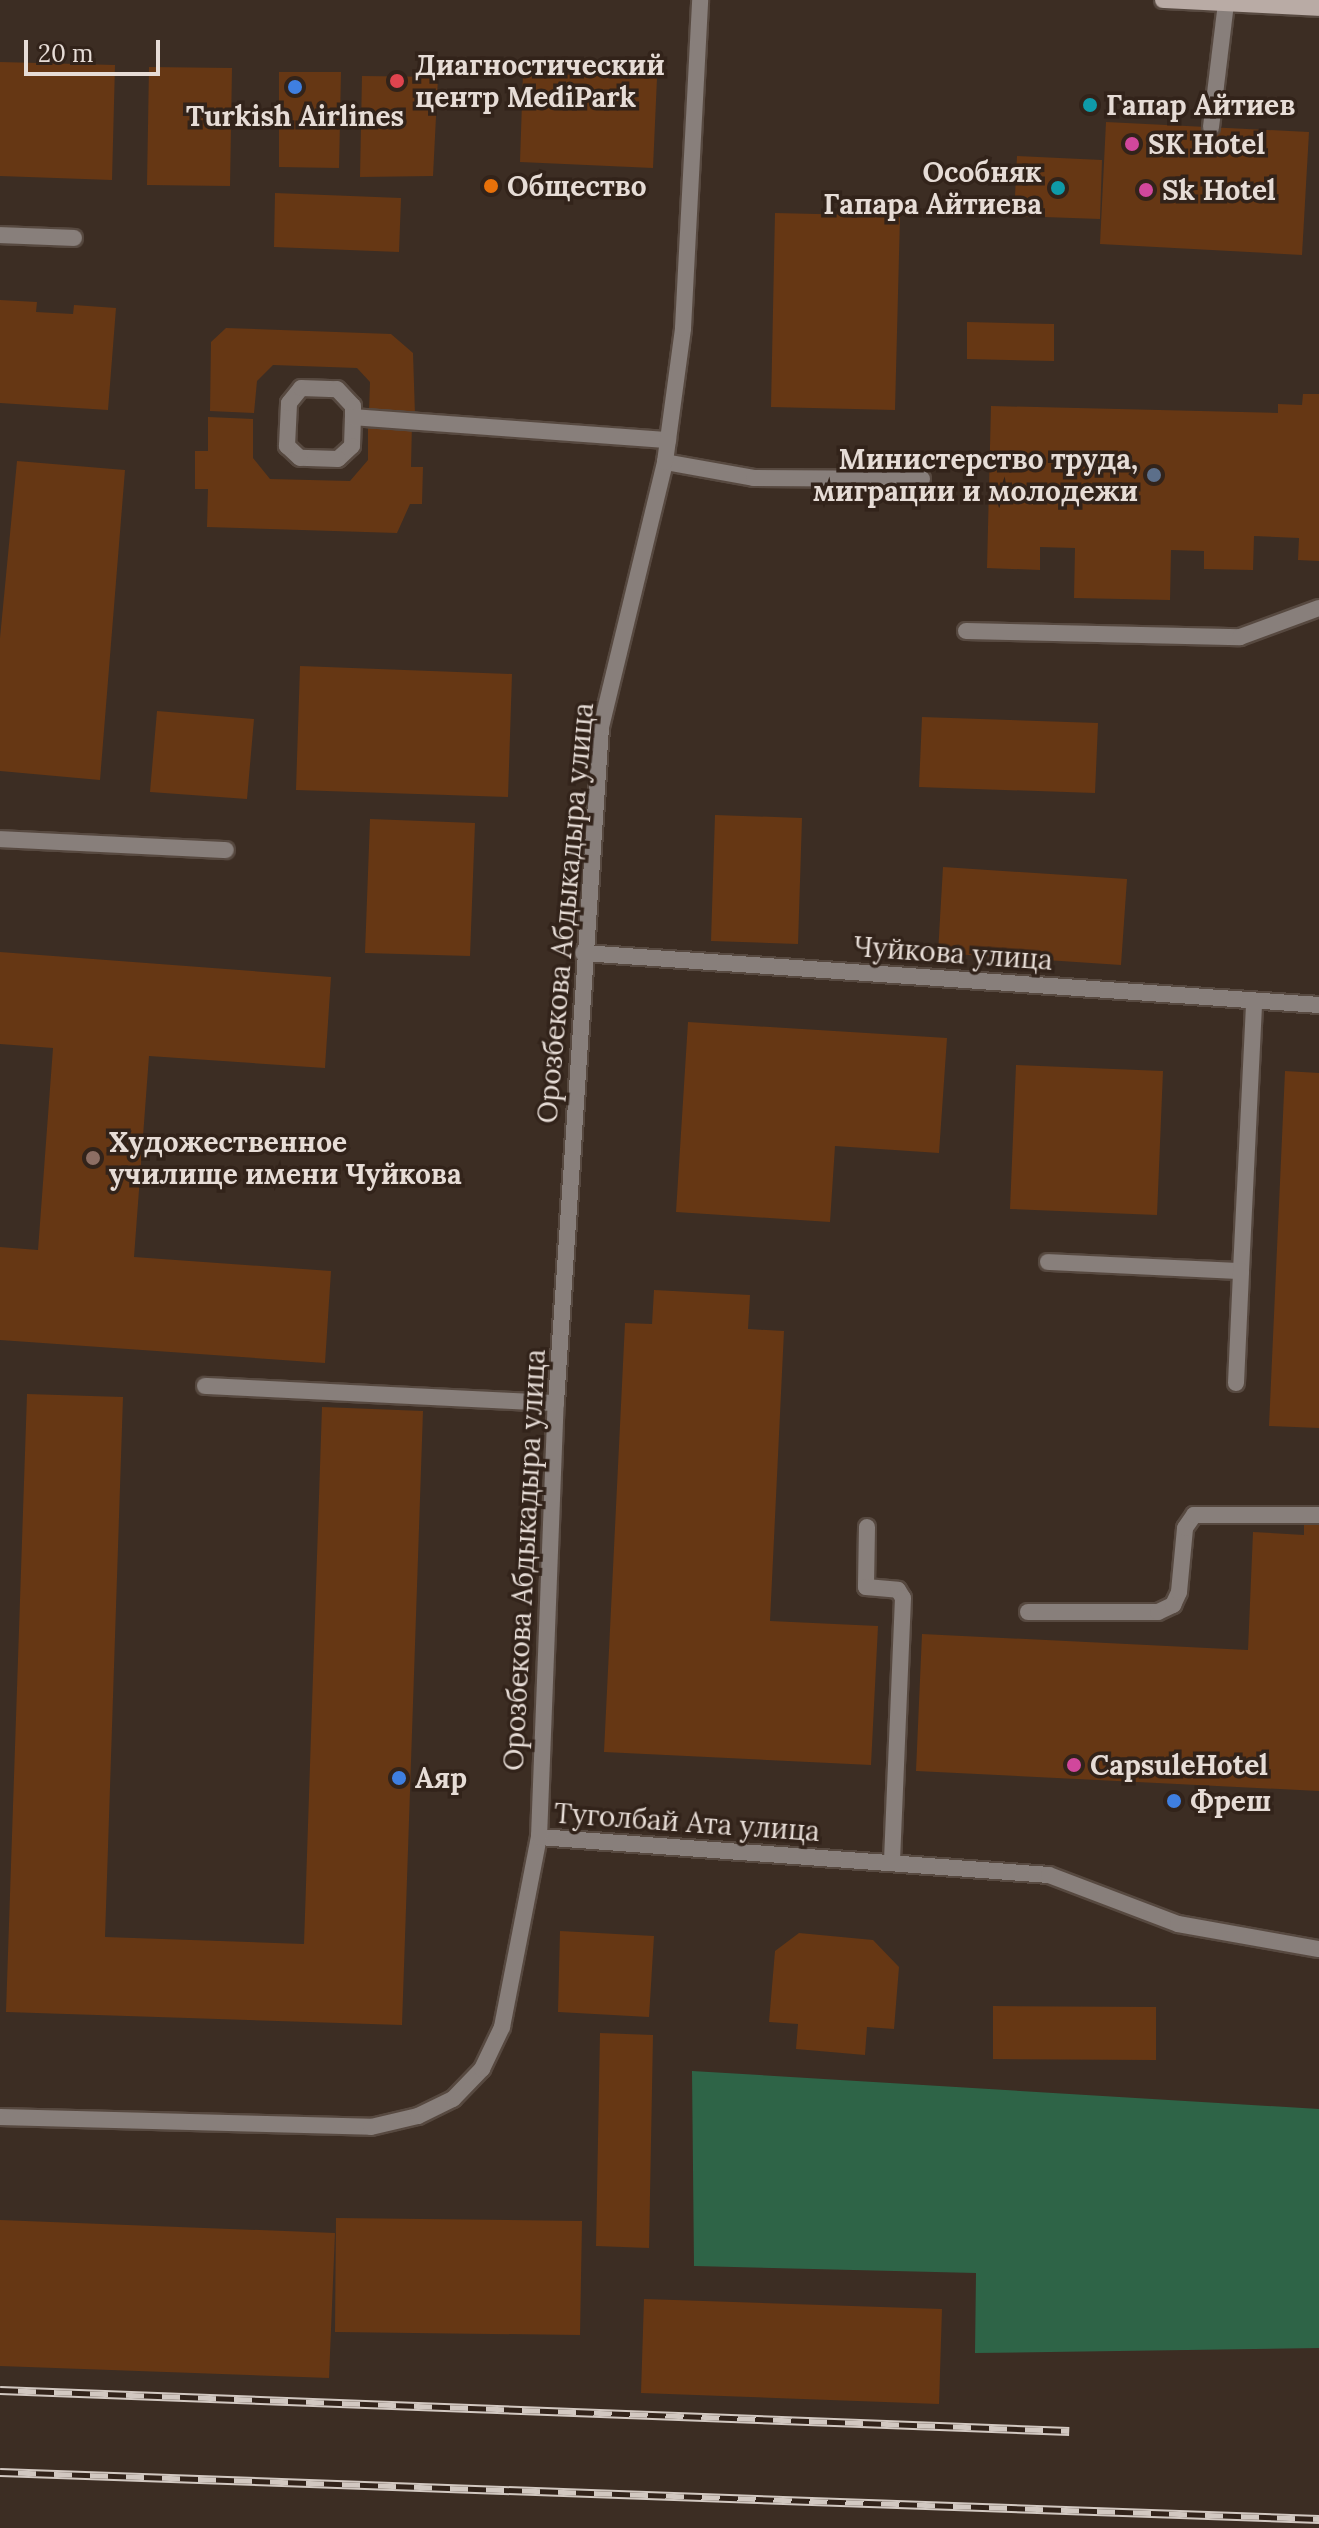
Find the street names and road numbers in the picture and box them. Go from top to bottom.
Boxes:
street label: Орозбекова Абдыкадыра улица [530,701,600,1125]
street label: Чуйкова улица [852,929,1054,977]
street label: Орозбекова Абдыкадыра улица [496,1348,552,1772]
street label: Туголбай Ата улица [553,1796,821,1848]

